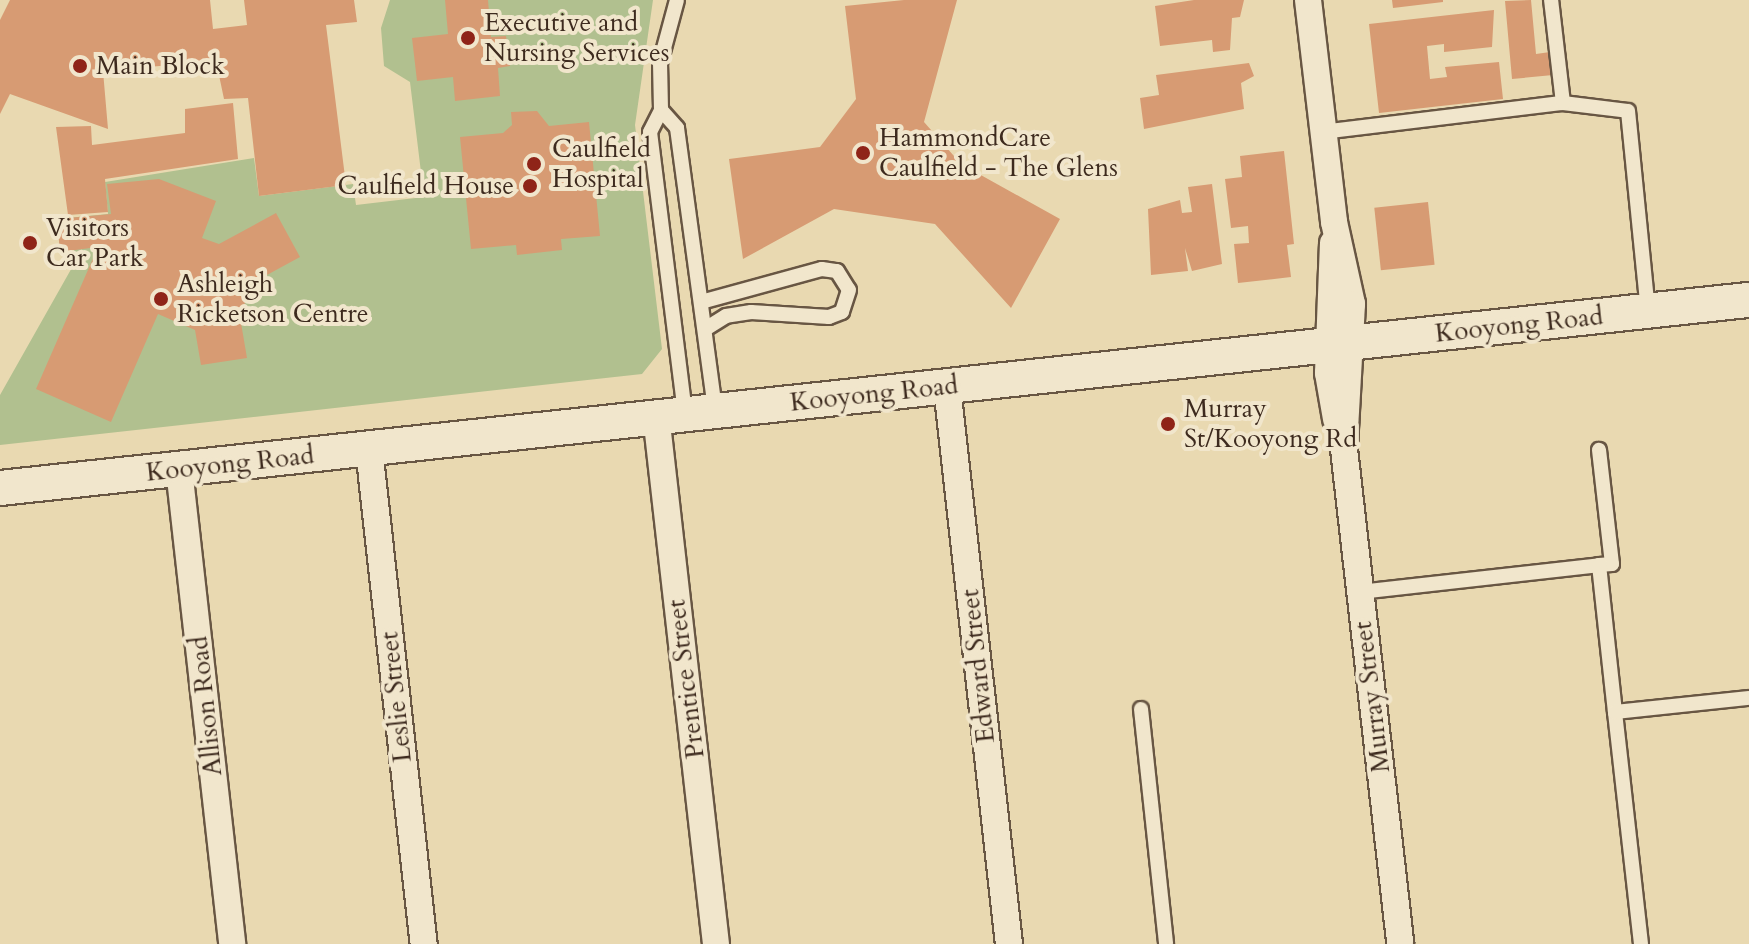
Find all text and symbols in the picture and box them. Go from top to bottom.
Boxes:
place label: Executive and Nursing Services [484,7,669,68]
marker: Executive and Nursing Services [459,29,477,47]
place label: Main Block [96,50,225,82]
marker: Main Block [71,57,89,75]
place label: HammondCare Caulfield - The Glens [879,122,1118,184]
place label: Caulfield Hospital [552,133,651,194]
marker: HammondCare Caulfield - The Glens [854,144,872,162]
marker: Caulfield Hospital [523,153,545,175]
place label: Caulfield House [338,170,514,202]
marker: Caulfield House [521,177,539,195]
place label: Visitors Car Park [46,212,144,274]
marker: Visitors Car Park [21,234,39,252]
place label: Ashleigh Ricketson Centre [177,268,369,330]
marker: Ashleigh Ricketson Centre [152,290,170,308]
street label: Kooyong Road [1433,301,1605,349]
street label: Kooyong Road [788,370,960,418]
place label: Murray St/Kooyong Rd [1184,393,1357,454]
marker: Murray St/Kooyong Rd [1159,415,1177,433]
street label: Kooyong Road [144,440,316,488]
street label: Edward Street [954,587,1002,745]
street label: Prentice Street [661,598,711,760]
street label: Murray Street [1347,620,1397,774]
street label: Leslie Street [374,630,418,764]
street label: Allison Road [183,634,229,778]

